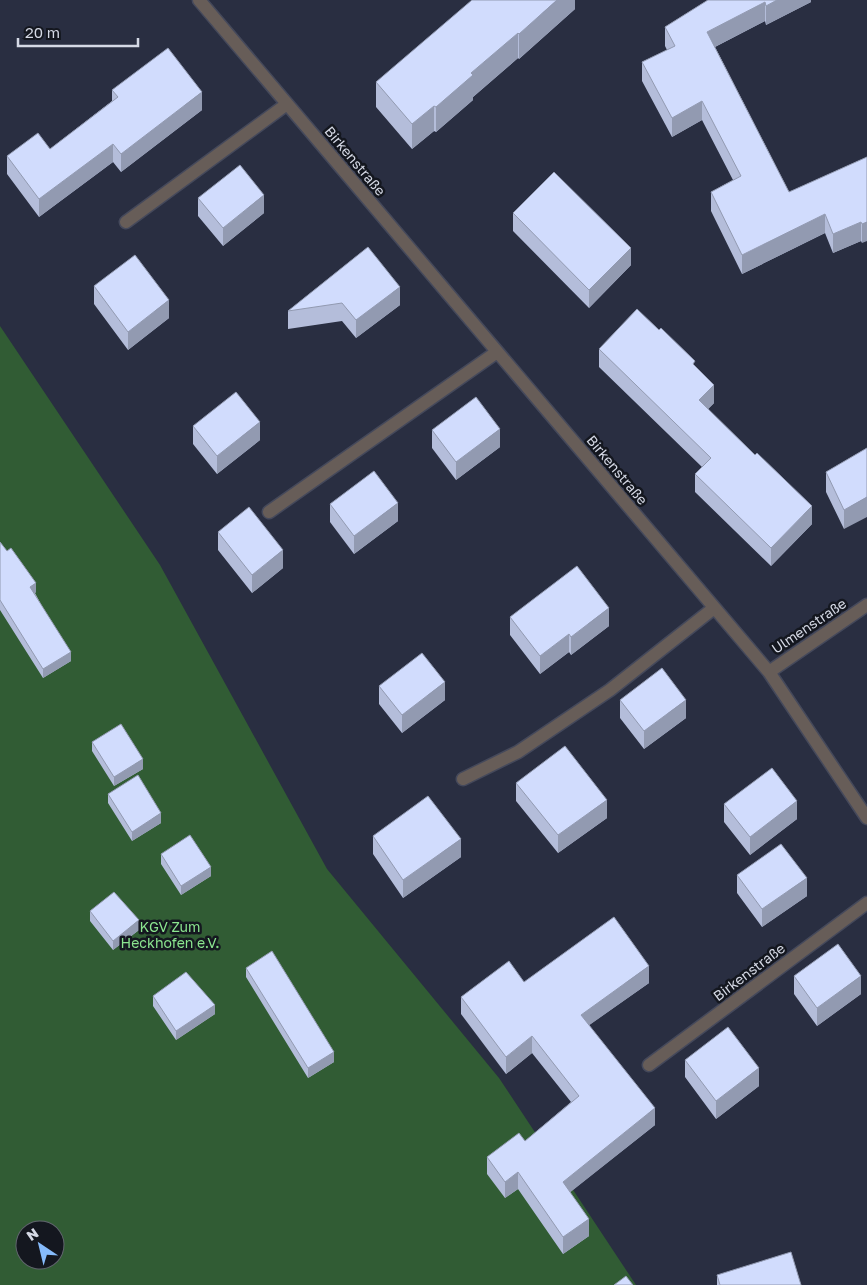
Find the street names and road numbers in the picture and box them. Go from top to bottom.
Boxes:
street label: Birkenstraße [321,122,389,199]
street label: Birkenstraße [583,431,651,508]
street label: Ulmenstraße [768,594,849,657]
street label: Birkenstraße [709,939,788,1004]

